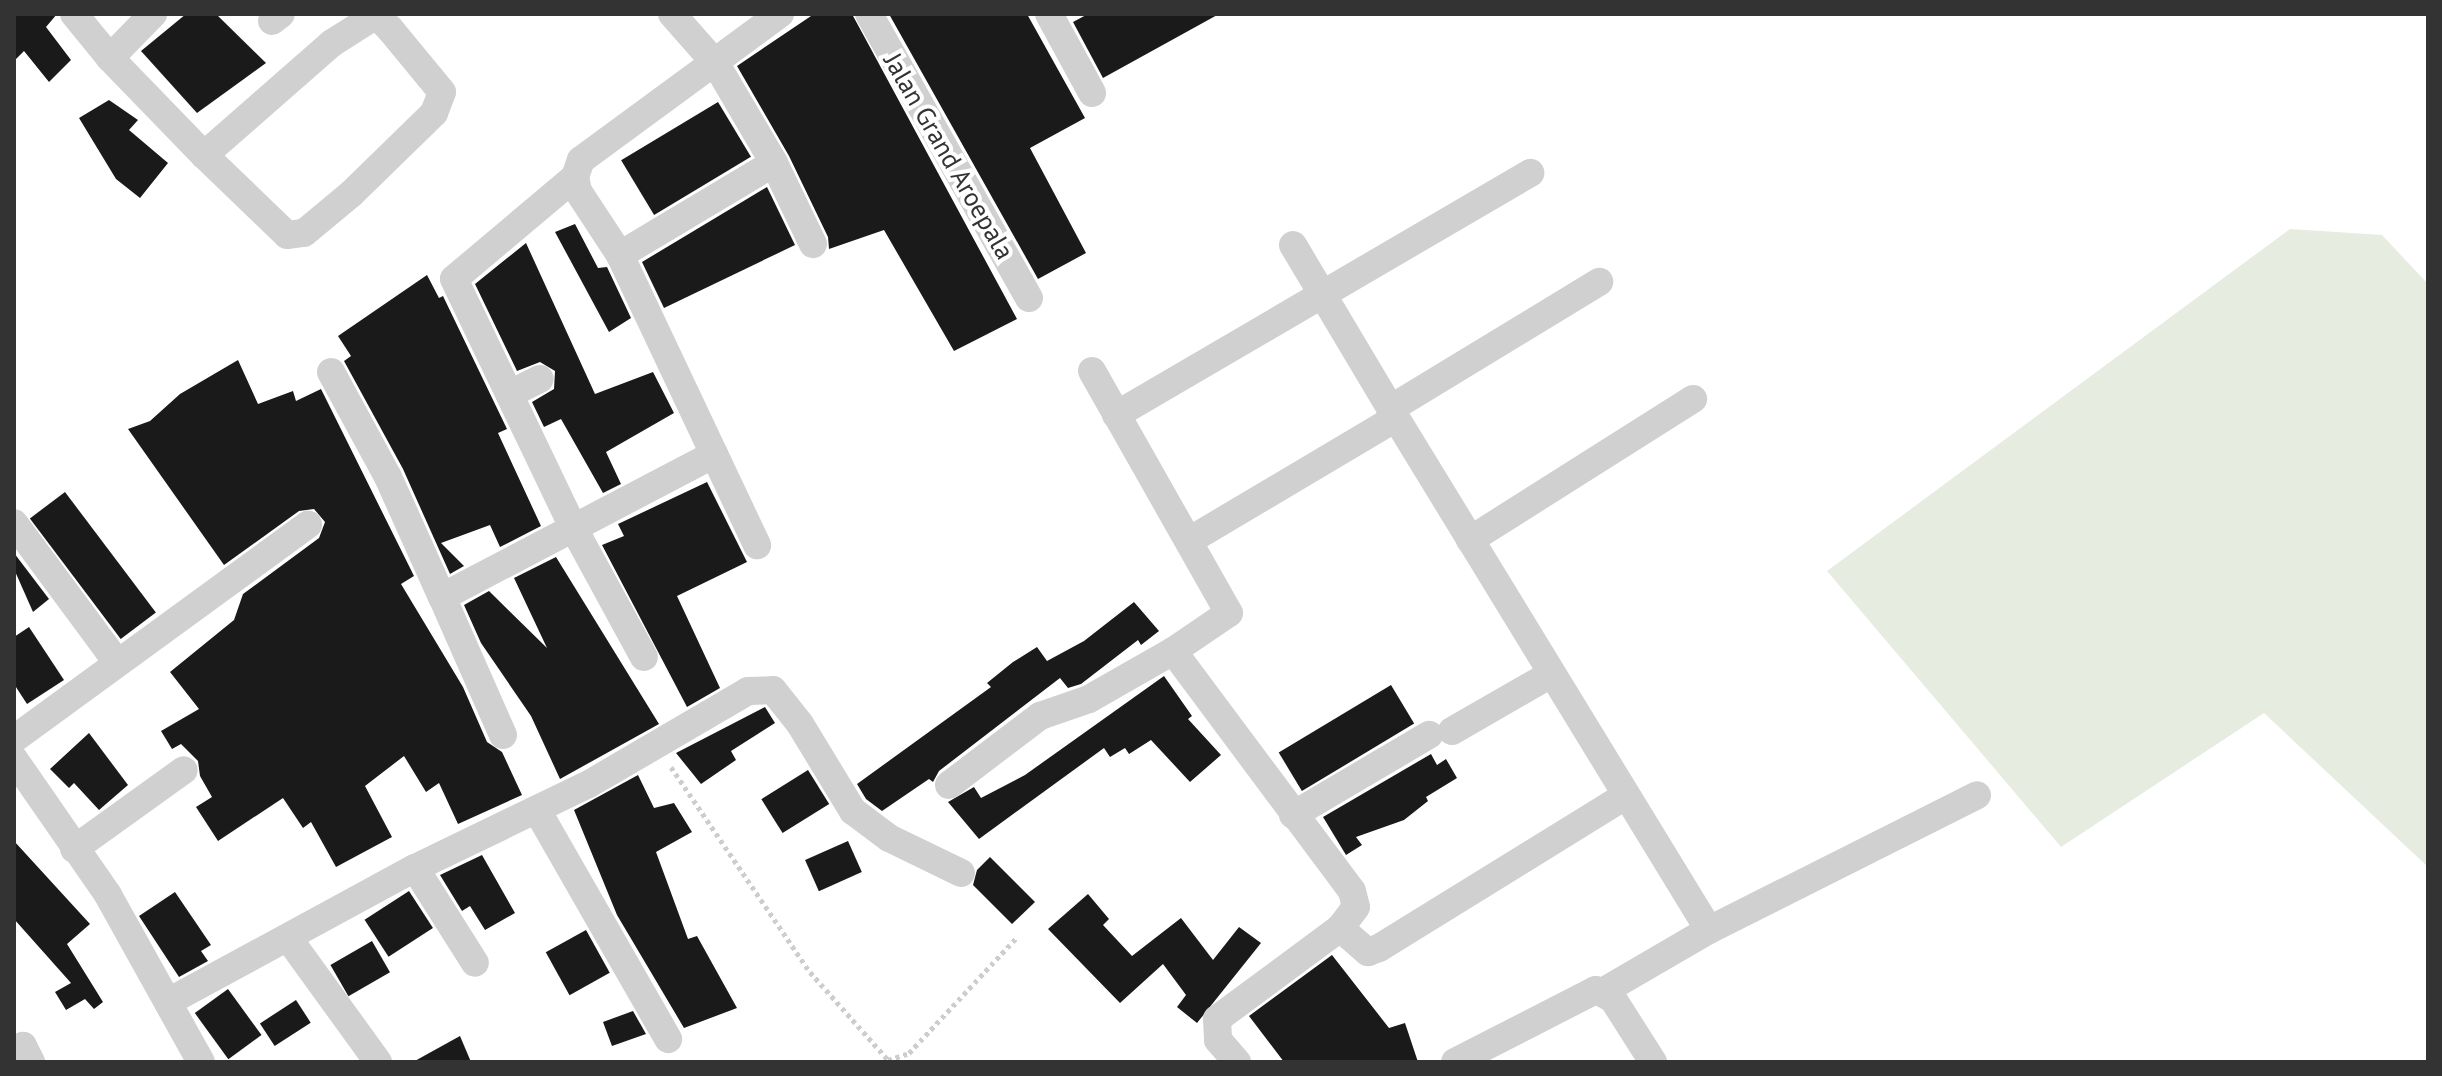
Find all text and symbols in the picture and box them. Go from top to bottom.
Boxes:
street label: Jalan Grand Aroepala [877,47,1021,265]

